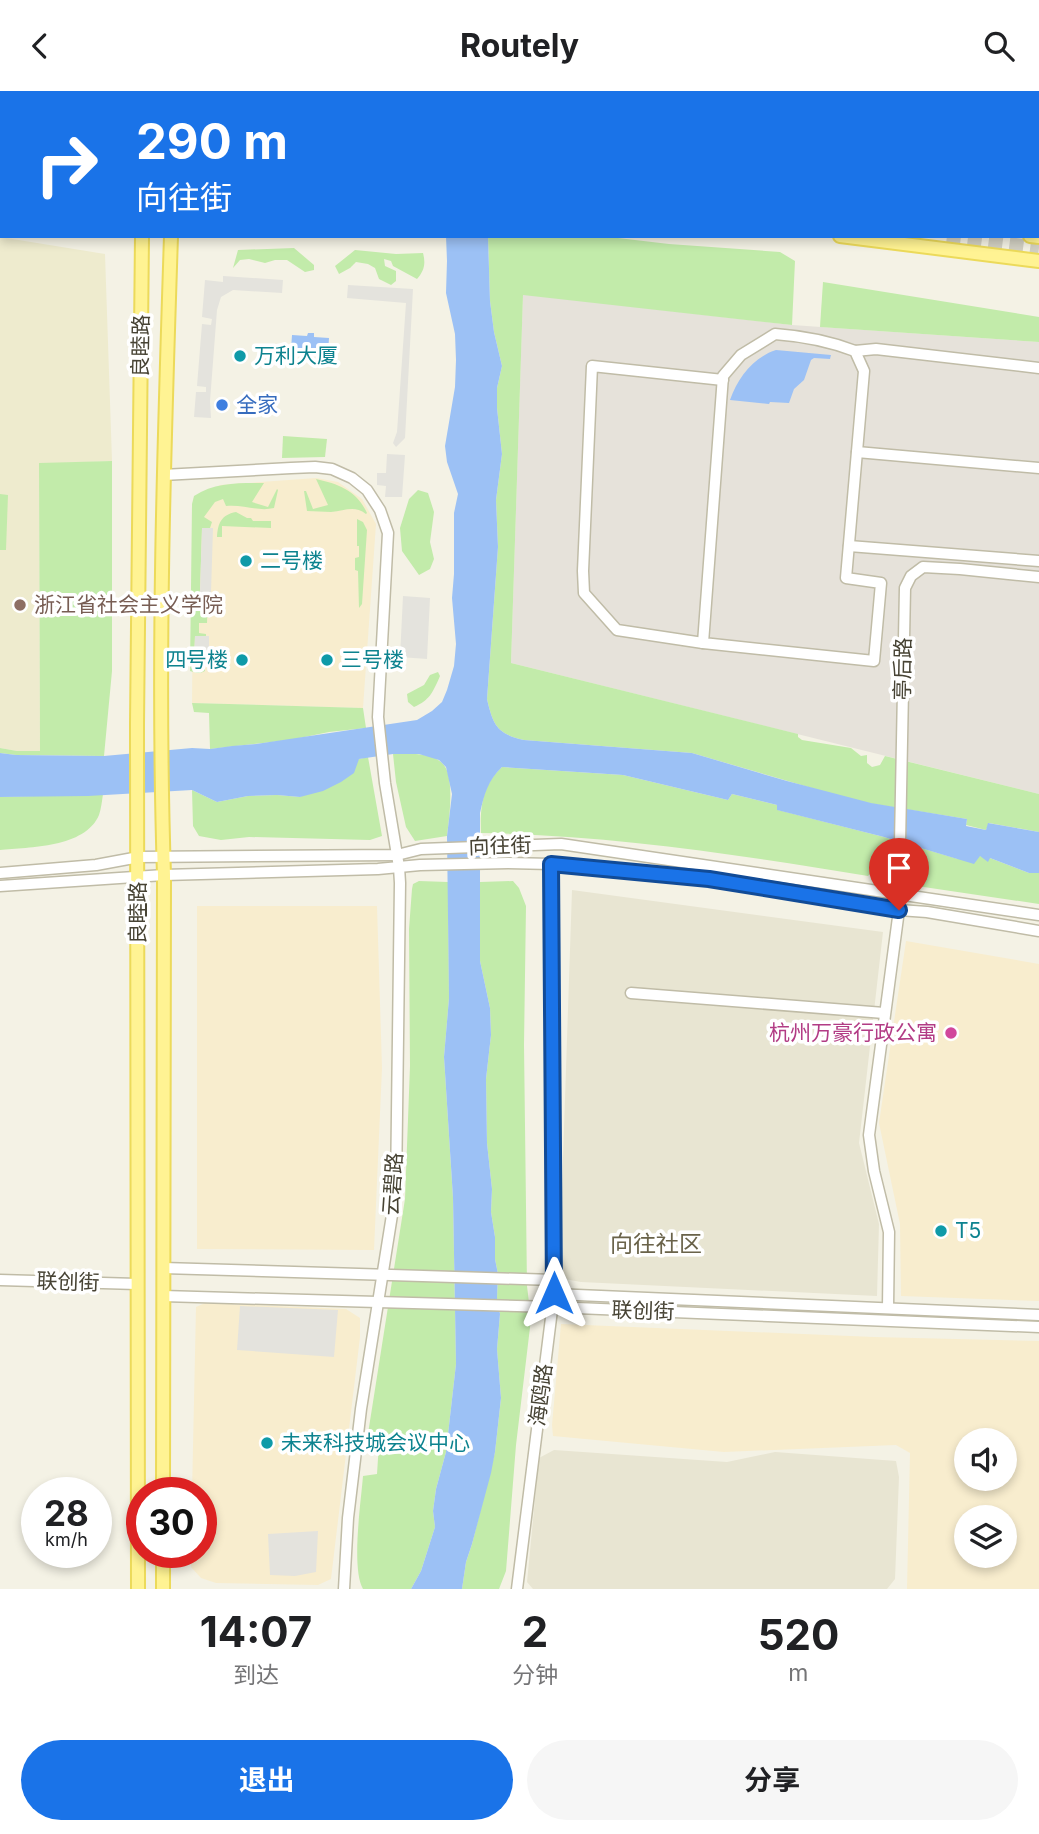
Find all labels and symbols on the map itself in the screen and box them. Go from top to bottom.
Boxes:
street label: 良睦路 [127,314,154,378]
place label: 万利大厦 [254,343,338,368]
marker: 万利大厦 [232,348,248,364]
place label: 全家 [236,392,278,417]
marker: 全家 [214,397,230,413]
place label: 二号楼 [260,548,323,573]
marker: 二号楼 [238,553,254,569]
place label: 浙江省社会主义学院 [34,592,223,617]
marker: 浙江省社会主义学院 [12,597,28,613]
street label: 亭后路 [889,637,916,701]
place label: 四号楼 [165,647,228,672]
place label: 三号楼 [341,647,404,672]
marker: 四号楼 [234,652,250,668]
marker: 三号楼 [319,652,335,668]
street label: 向往街 [468,832,532,859]
pin [869,838,929,910]
street label: 良睦路 [125,882,150,945]
place label: 杭州万豪行政公寓 [769,1020,937,1045]
marker: 杭州万豪行政公寓 [943,1025,959,1041]
street label: 云碧路 [378,1152,407,1216]
place label: T5 [955,1218,981,1243]
marker: T5 [933,1223,949,1239]
district label: 向往社区 [610,1230,702,1258]
position arrow [517,1256,591,1330]
street label: 联创街 [36,1268,100,1295]
street label: 联创街 [611,1297,675,1324]
street label: 海鸥路 [524,1362,557,1428]
place label: 未来科技城会议中心 [281,1430,470,1455]
marker: 未来科技城会议中心 [259,1435,275,1451]
speed limit sign: 30 [126,1477,217,1568]

